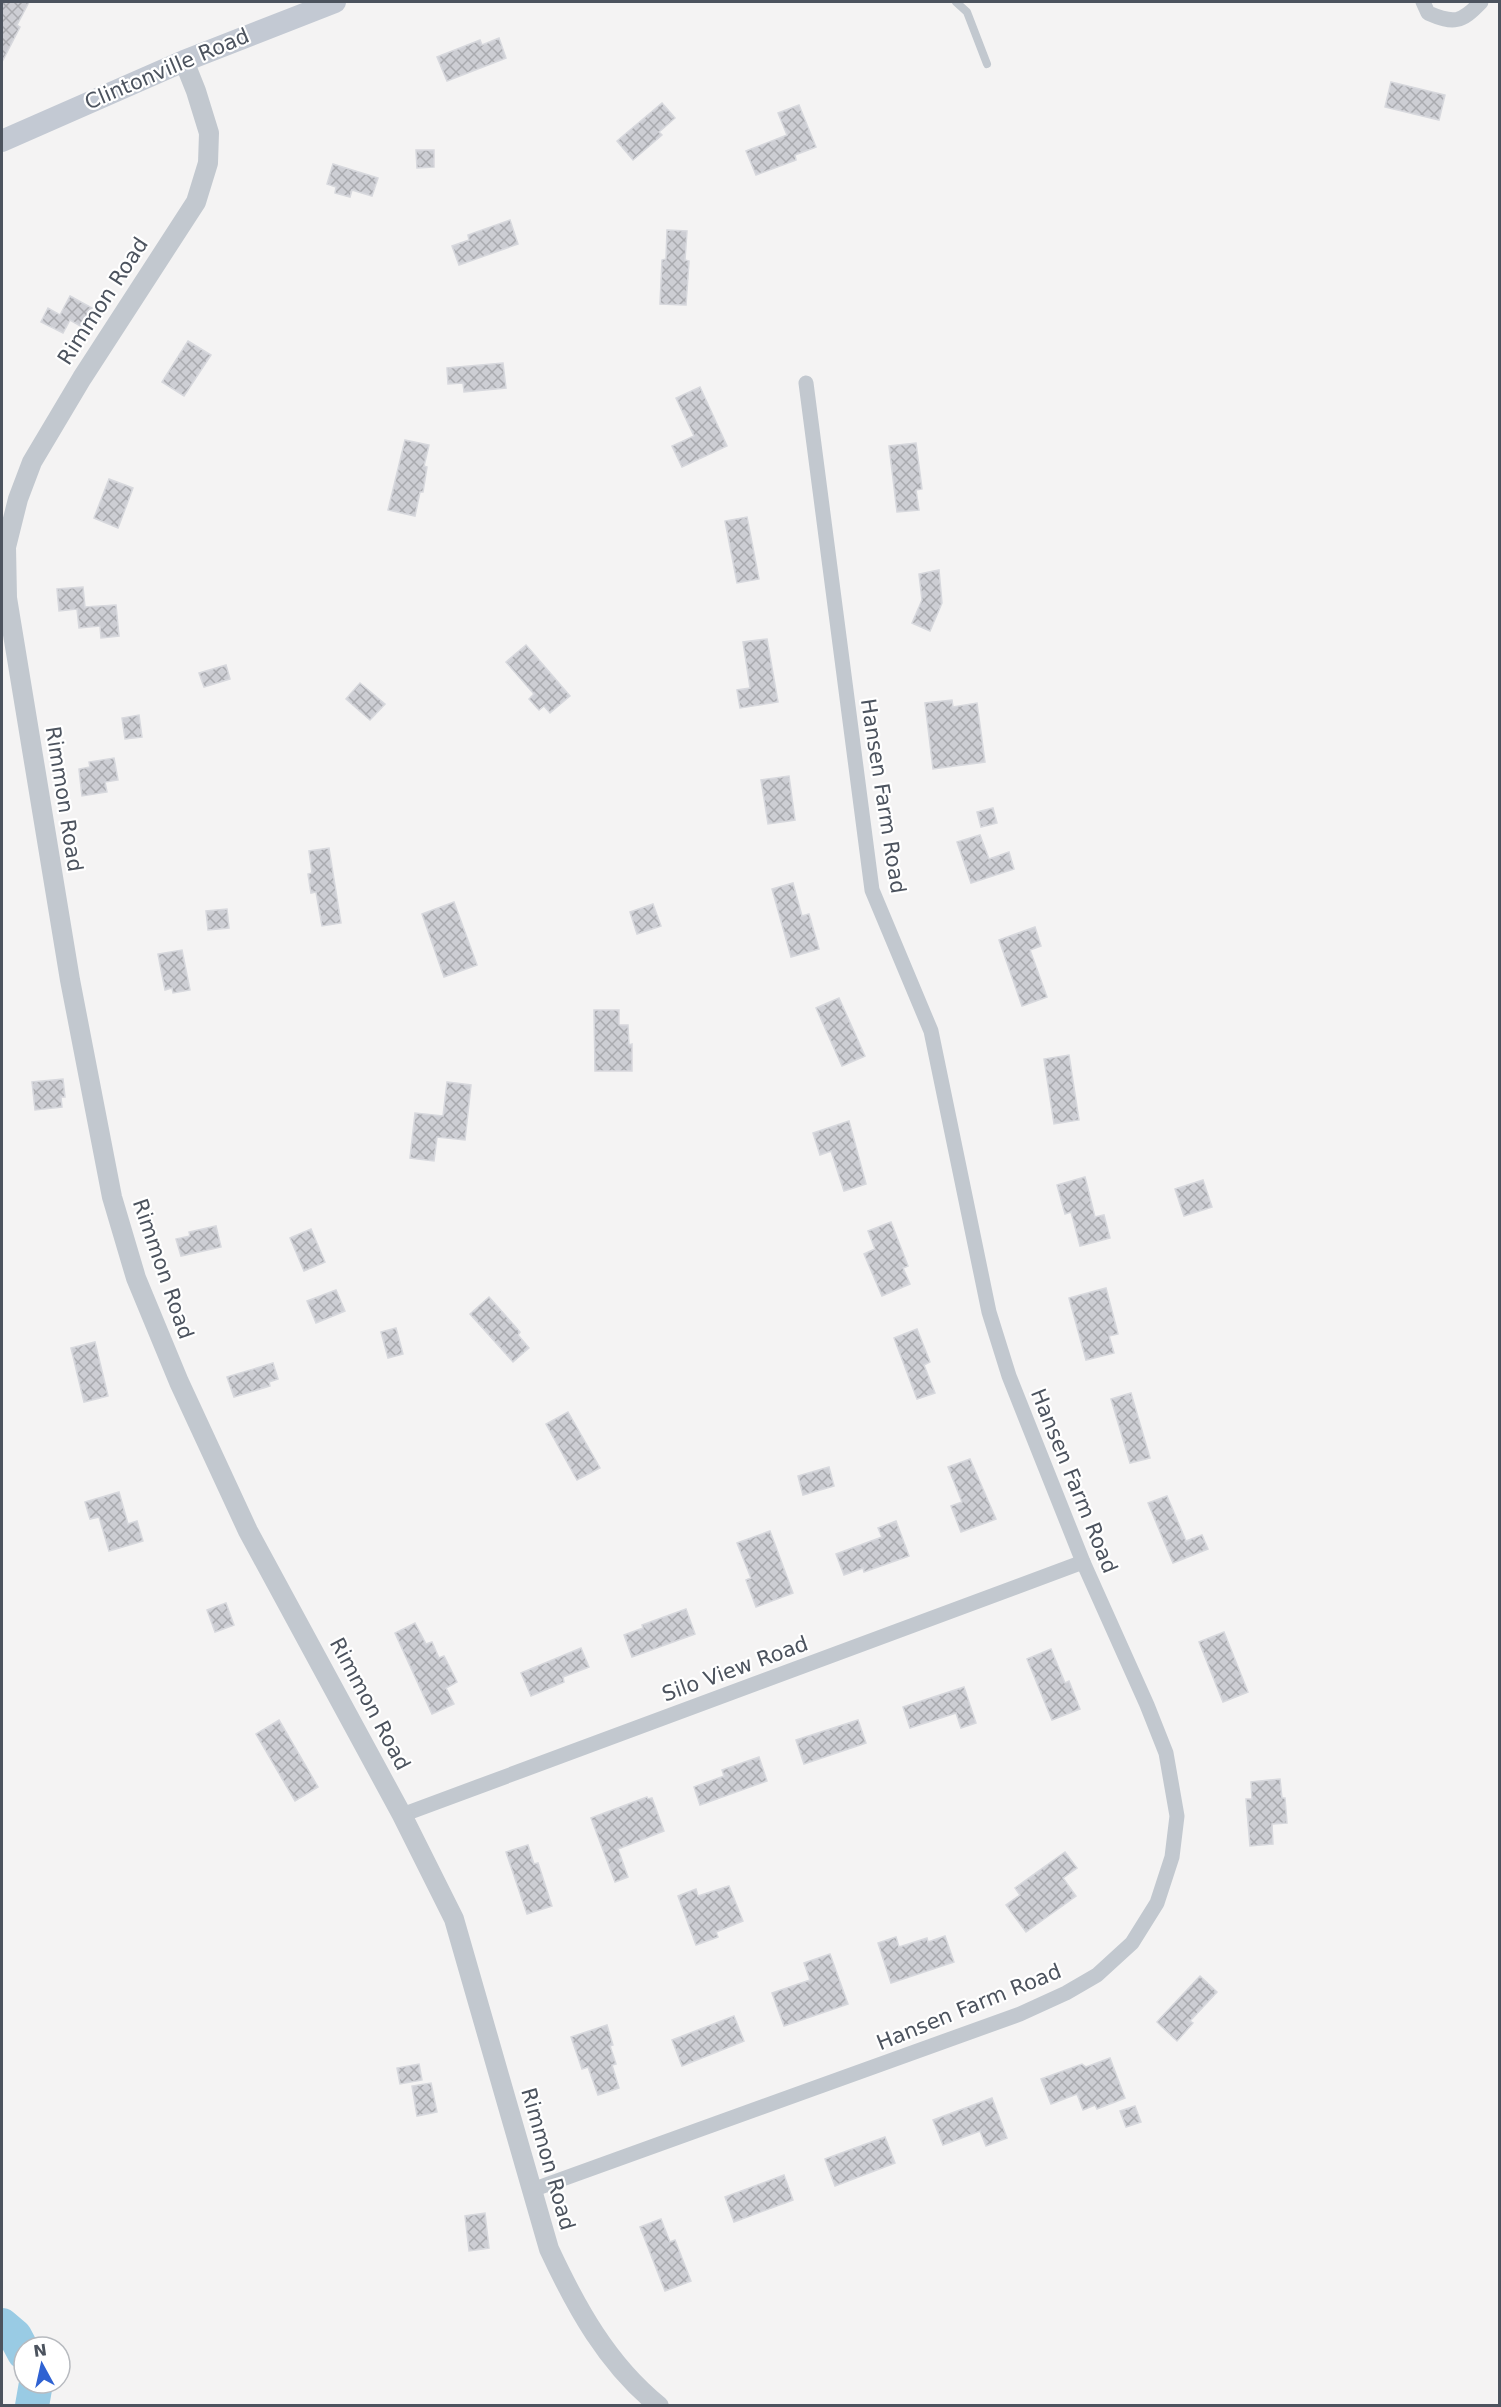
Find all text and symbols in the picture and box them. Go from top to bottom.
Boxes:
street label: Clintonville Road [81,24,253,114]
street label: Rimmon Road [53,233,153,369]
street label: Hansen Farm Road [856,697,910,895]
street label: Rimmon Road [41,725,87,873]
street label: Rimmon Road [128,1196,198,1342]
street label: Hansen Farm Road [1026,1385,1122,1577]
street label: Silo View Road [659,1631,811,1707]
street label: Rimmon Road [325,1634,415,1774]
street label: Hansen Farm Road [873,1959,1065,2055]
street label: Rimmon Road [516,2085,580,2233]
north arrow [12,2335,72,2395]
text: N [32,2340,48,2361]

